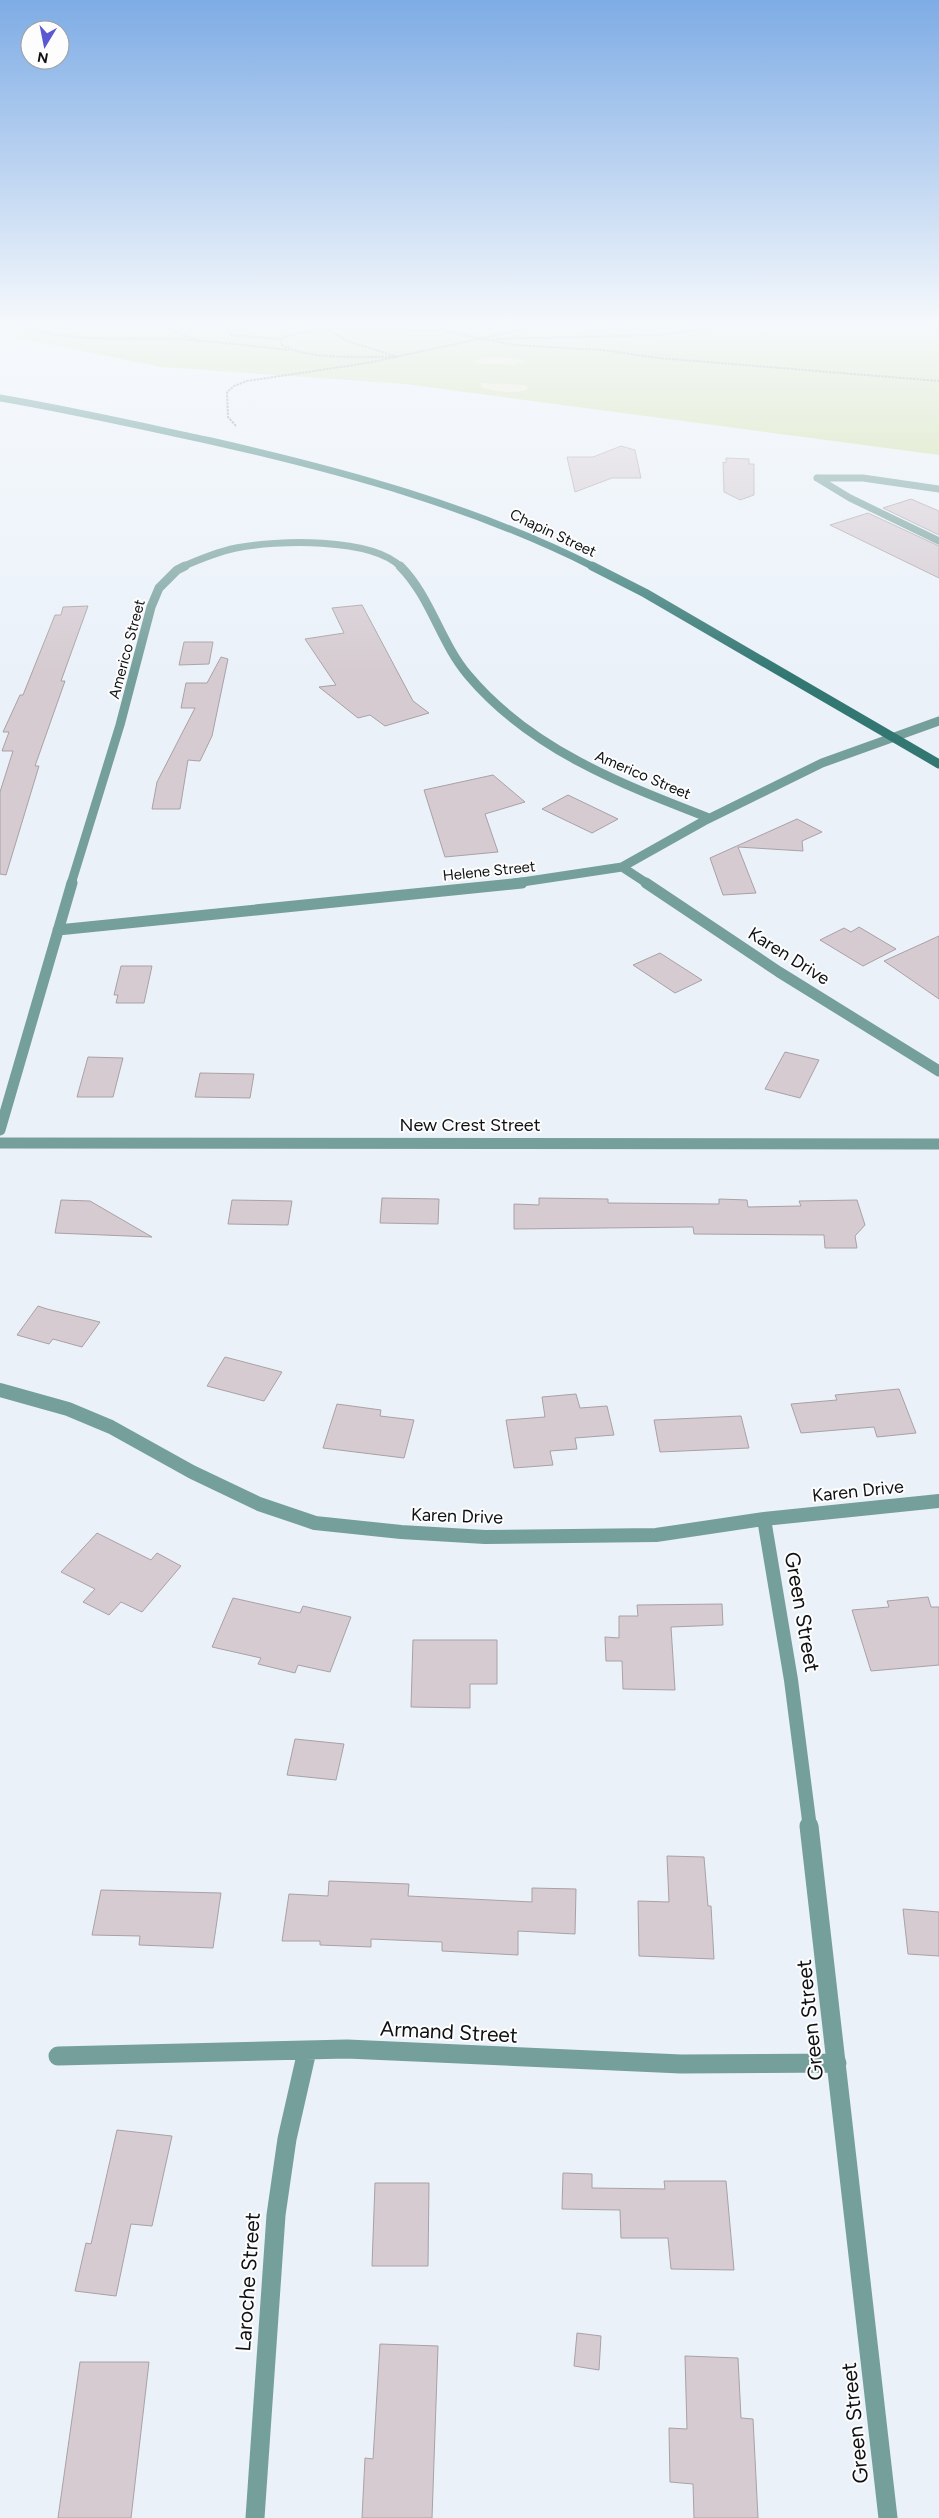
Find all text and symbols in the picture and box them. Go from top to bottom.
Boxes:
north arrow [20,20,70,70]
text: N [36,48,50,67]
street label: Chapin Street [507,505,599,561]
street label: Americo Street [105,597,149,701]
street label: Americo Street [592,747,694,803]
street label: Helene Street [442,857,537,885]
street label: Karen Drive [744,922,834,990]
street label: New Crest Street [399,1114,541,1136]
street label: Karen Drive [811,1475,905,1507]
street label: Karen Drive [411,1503,504,1529]
street label: Green Street [780,1550,825,1674]
street label: Green Street [791,1958,828,2082]
street label: Armand Street [380,2015,519,2048]
street label: Laroche Street [230,2211,265,2352]
street label: Green Street [836,2361,873,2485]

